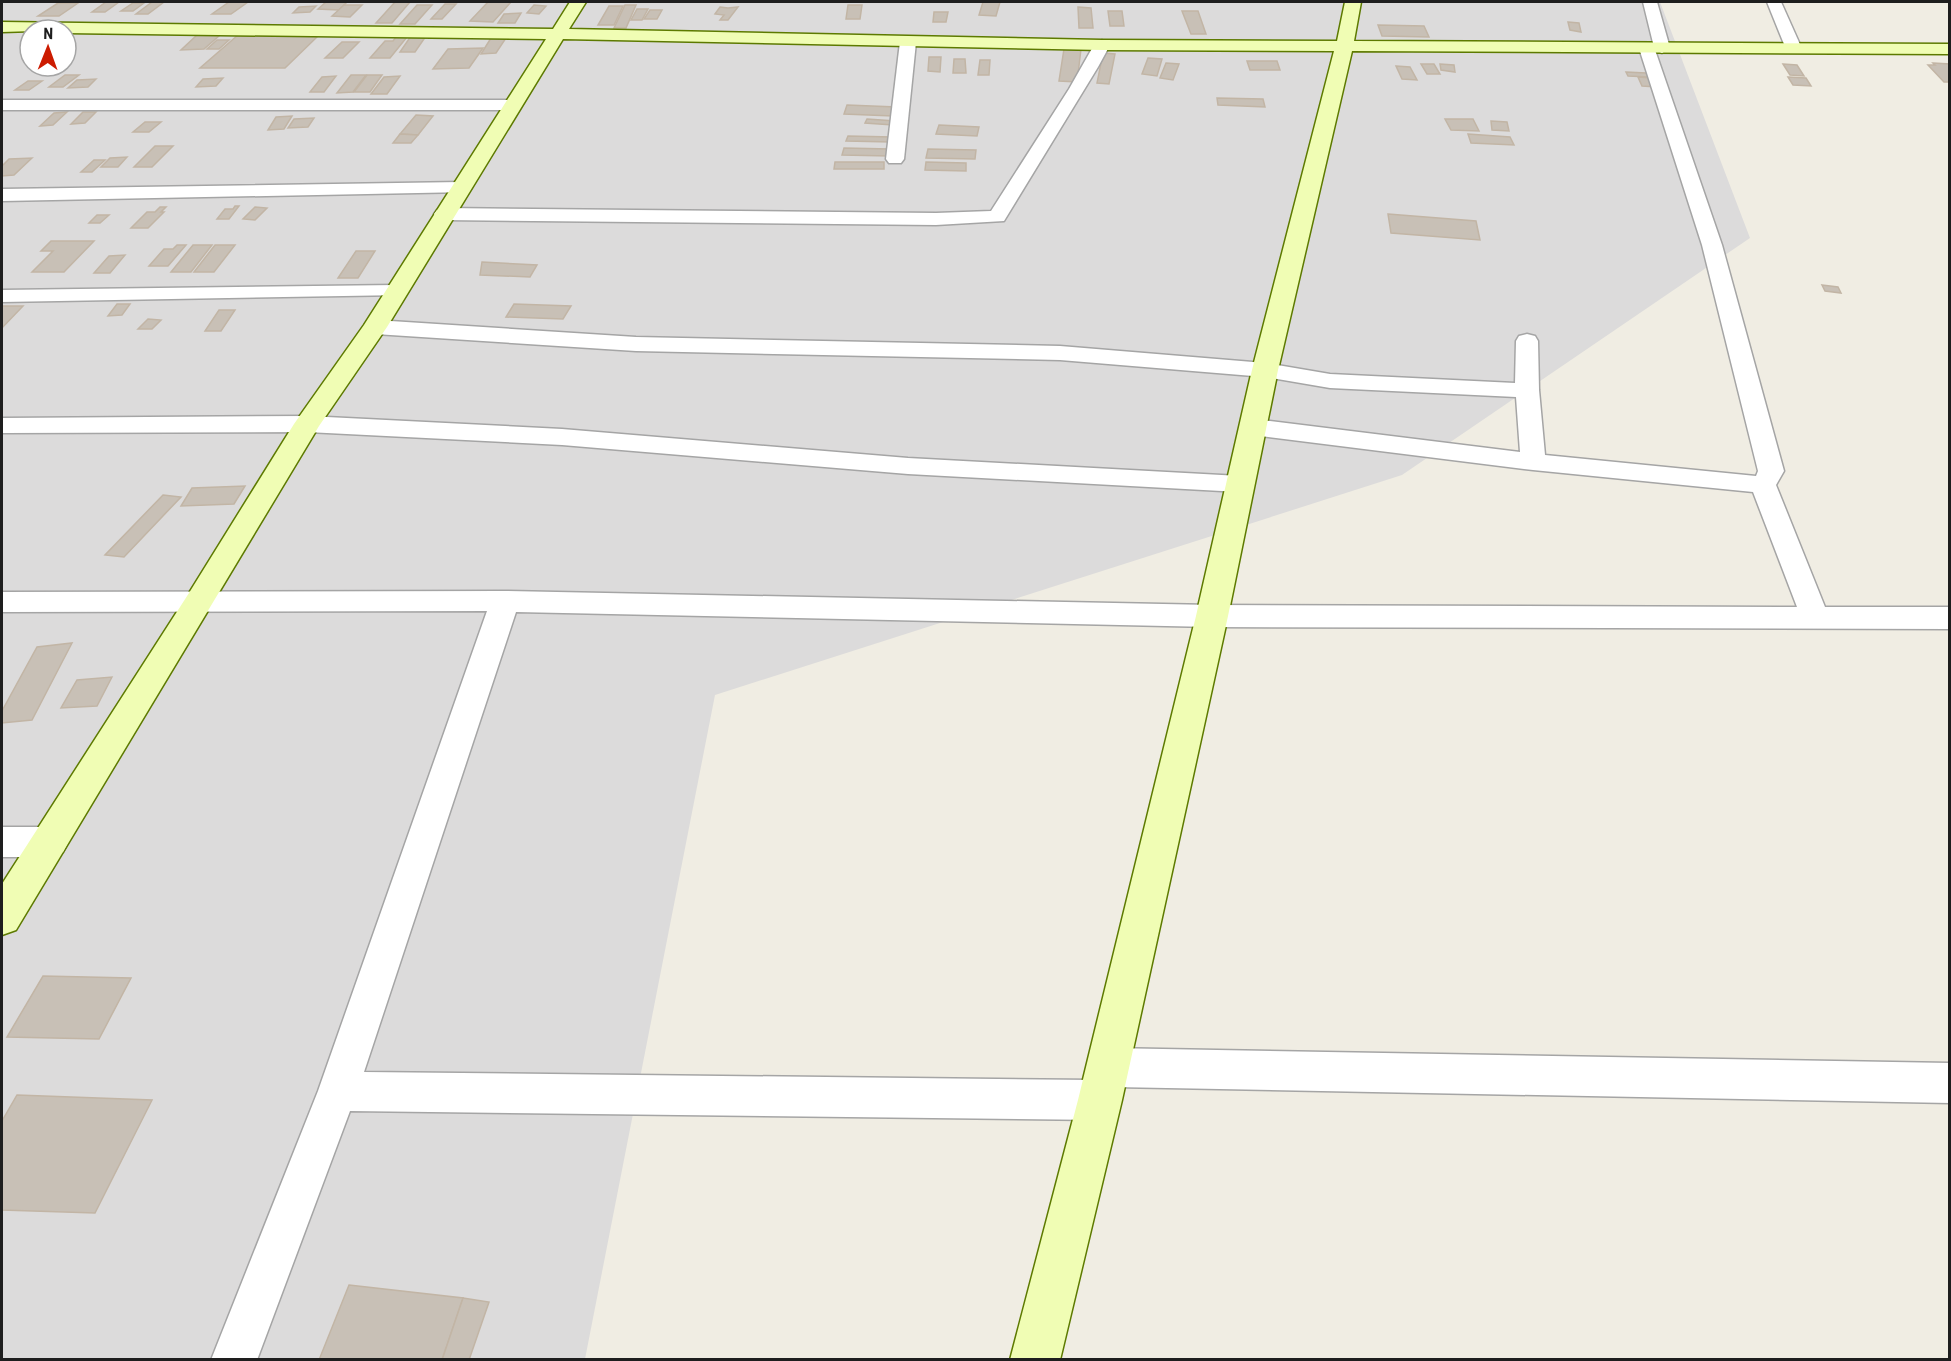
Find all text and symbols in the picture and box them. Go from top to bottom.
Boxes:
north arrow [18,18,78,78]
text: N [43,24,53,43]

